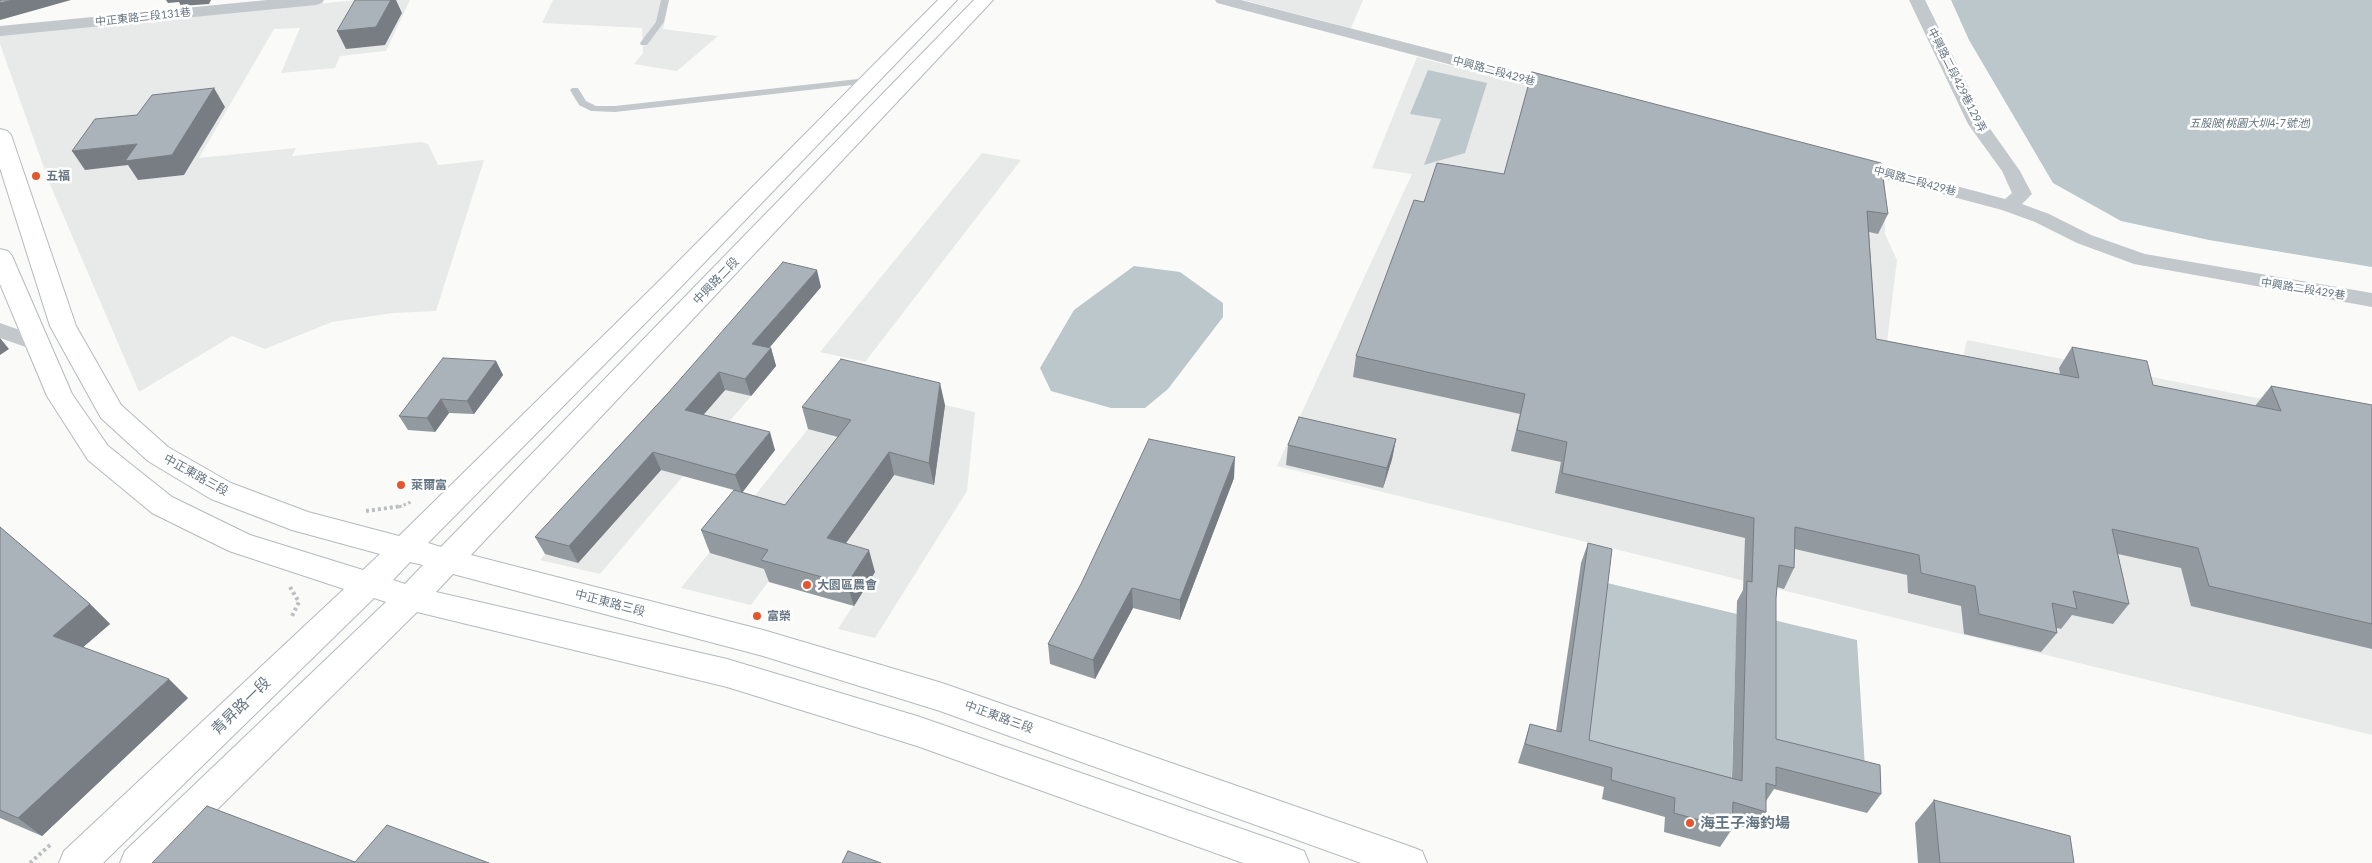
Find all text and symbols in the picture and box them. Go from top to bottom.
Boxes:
street label: 中正東路三段131巷 [95,5,191,29]
street label: 中興路二段429巷129弄 [1925,26,1989,134]
street label: 中興路二段429巷 [1451,54,1537,88]
water label: 五股陂(桃園大圳4-7號池) [2189,116,2311,130]
street label: 中興路二段429巷 [1872,164,1958,198]
place label: 五福 [46,169,70,183]
marker: 五福 [30,170,42,182]
street label: 中興路二段 [690,254,742,308]
street label: 中興路二段429巷 [2260,276,2346,302]
street label: 中正東路三段 [161,451,231,499]
place label: 萊爾富 [411,478,447,492]
marker: 萊爾富 [395,479,407,491]
place label: 大園區農會 [817,578,877,592]
marker: 大園區農會 [801,579,813,591]
street label: 中正東路三段 [573,587,647,619]
place label: 富榮 [767,609,791,623]
marker: 富榮 [751,610,763,622]
street label: 青昇路一段 [208,673,274,739]
street label: 中正東路三段 [963,698,1035,736]
place label: 海王子海釣場 [1700,814,1790,832]
marker: 海王子海釣場 [1684,817,1696,829]

